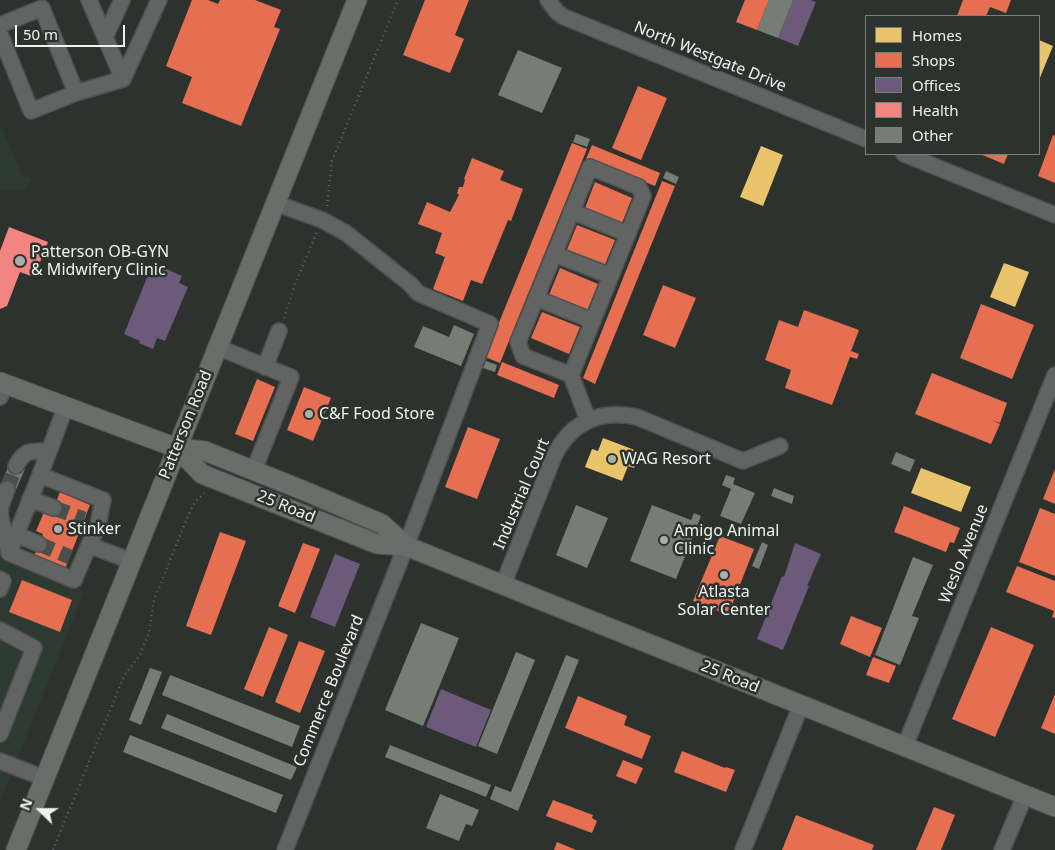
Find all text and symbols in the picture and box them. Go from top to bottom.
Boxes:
scale bar [18,15,128,47]
legend [865,15,1040,155]
street label: North Westgate Drive [631,18,789,96]
text: 50 m [23,24,58,44]
text: Homes [912,25,962,45]
text: Shops [912,50,955,70]
text: Offices [912,75,961,95]
text: Health [912,100,959,120]
text: Other [912,125,953,145]
place label: Patterson OB-GYN & Midwifery Clinic [31,242,169,280]
marker: Patterson OB-GYN & Midwifery Clinic [13,254,27,268]
street label: Patterson Road [155,368,217,482]
place label: C&F Food Store [319,404,435,424]
marker: C&F Food Store [303,408,315,420]
street label: Industrial Court [490,436,554,552]
place label: WAG Resort [622,449,711,469]
marker: WAG Resort [606,453,618,465]
street label: 25 Road [254,487,318,527]
street label: Weslo Avenue [935,502,993,606]
place label: Stinker [68,519,121,539]
place label: Amigo Animal Clinic [674,521,779,559]
marker: Stinker [52,523,64,535]
marker: Amigo Animal Clinic [658,534,670,546]
marker: Atlasta Solar Center [718,569,730,581]
place label: Atlasta Solar Center [678,582,770,620]
street label: Commerce Boulevard [290,612,368,770]
street label: 25 Road [698,657,762,697]
north arrow [15,785,65,835]
text: N [15,795,37,813]

